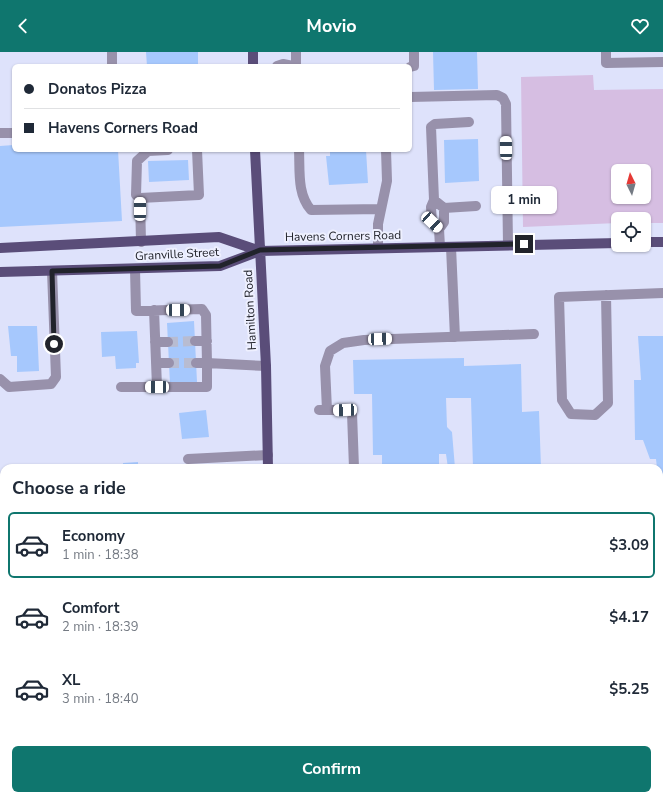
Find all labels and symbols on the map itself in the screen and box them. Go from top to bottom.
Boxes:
car [500,136,512,160]
north arrow [611,164,651,204]
callout: 1 min [491,186,557,214]
car [134,197,146,221]
car [419,209,445,235]
street label: Havens Corners Road [285,227,401,245]
route end [515,235,533,253]
street label: Granville Street [134,244,220,264]
street label: Hamilton Road [240,269,260,351]
car [166,304,190,316]
car [368,333,392,345]
route start [45,335,63,353]
car [145,381,169,393]
car [333,404,357,416]

